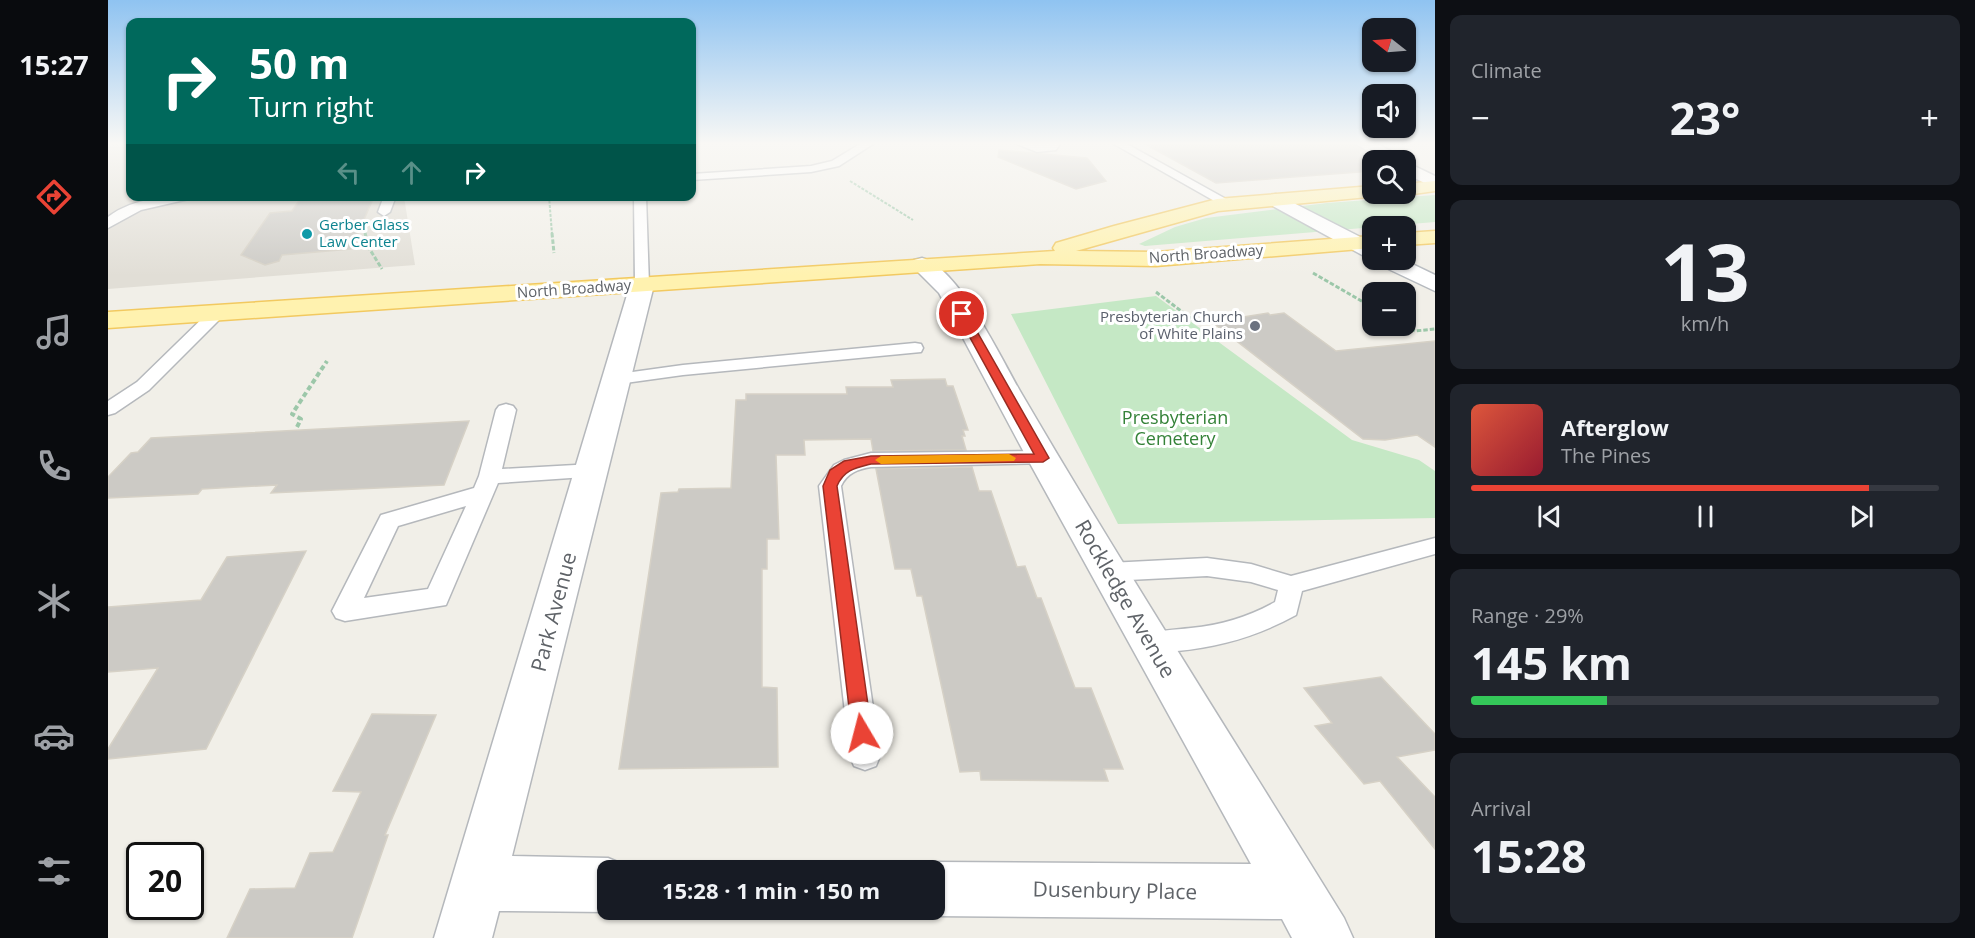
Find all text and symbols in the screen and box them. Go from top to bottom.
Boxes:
north arrow [1362,18,1416,72]
map controls [1362,18,1416,336]
text: 50 m [249,34,349,91]
icon: right [150,42,228,120]
text: 15:27 [19,46,89,83]
text: Climate [1471,57,1542,84]
button: sound [1362,84,1416,138]
text: 23° [1670,87,1740,148]
text: Turn right [249,88,374,125]
text: − [1471,95,1490,140]
text: + [1920,95,1939,140]
button: search [1362,150,1416,204]
icon: left [332,156,365,189]
icon: ahead [395,156,428,189]
icon: right [458,156,491,189]
icon: directions [33,176,75,218]
place label: Gerber Glass Law Center [319,214,409,251]
button: + [1362,216,1416,270]
text: 13 [1660,218,1750,324]
marker: Gerber Glass Law Center [300,227,314,241]
street label: North Broadway [1148,239,1264,267]
street label: North Broadway [516,274,632,302]
button: − [1362,282,1416,336]
pin [936,288,987,339]
icon: arrive [945,297,978,330]
place label: Presbyterian Church of White Plains [1100,306,1243,343]
text: km/h [1681,310,1729,337]
icon: music [33,311,75,353]
marker: Presbyterian Church of White Plains [1248,319,1262,333]
park label: Presbyterian Cemetery [1122,405,1228,450]
text: Afterglow [1561,412,1669,442]
text: The Pines [1561,442,1651,469]
icon: phone [33,445,75,487]
icon: previous [1533,500,1566,533]
icon: pause [1689,500,1722,533]
icon: next [1845,500,1878,533]
street label: Rockledge Avenue [1069,514,1183,683]
street label: Park Avenue [524,549,582,675]
icon: climate [33,580,75,622]
text: Range · 29% [1471,602,1584,629]
text: 145 km [1471,632,1632,693]
position arrow [830,701,894,765]
icon: car [33,715,75,757]
text: Arrival [1471,795,1531,822]
text: 15:28 [1471,825,1587,886]
speed limit sign: 20 [126,842,204,920]
icon: filters [33,850,75,892]
text: 15:28 · 1 min · 150 m [662,875,880,905]
street label: Dusenbury Place [1033,875,1198,905]

